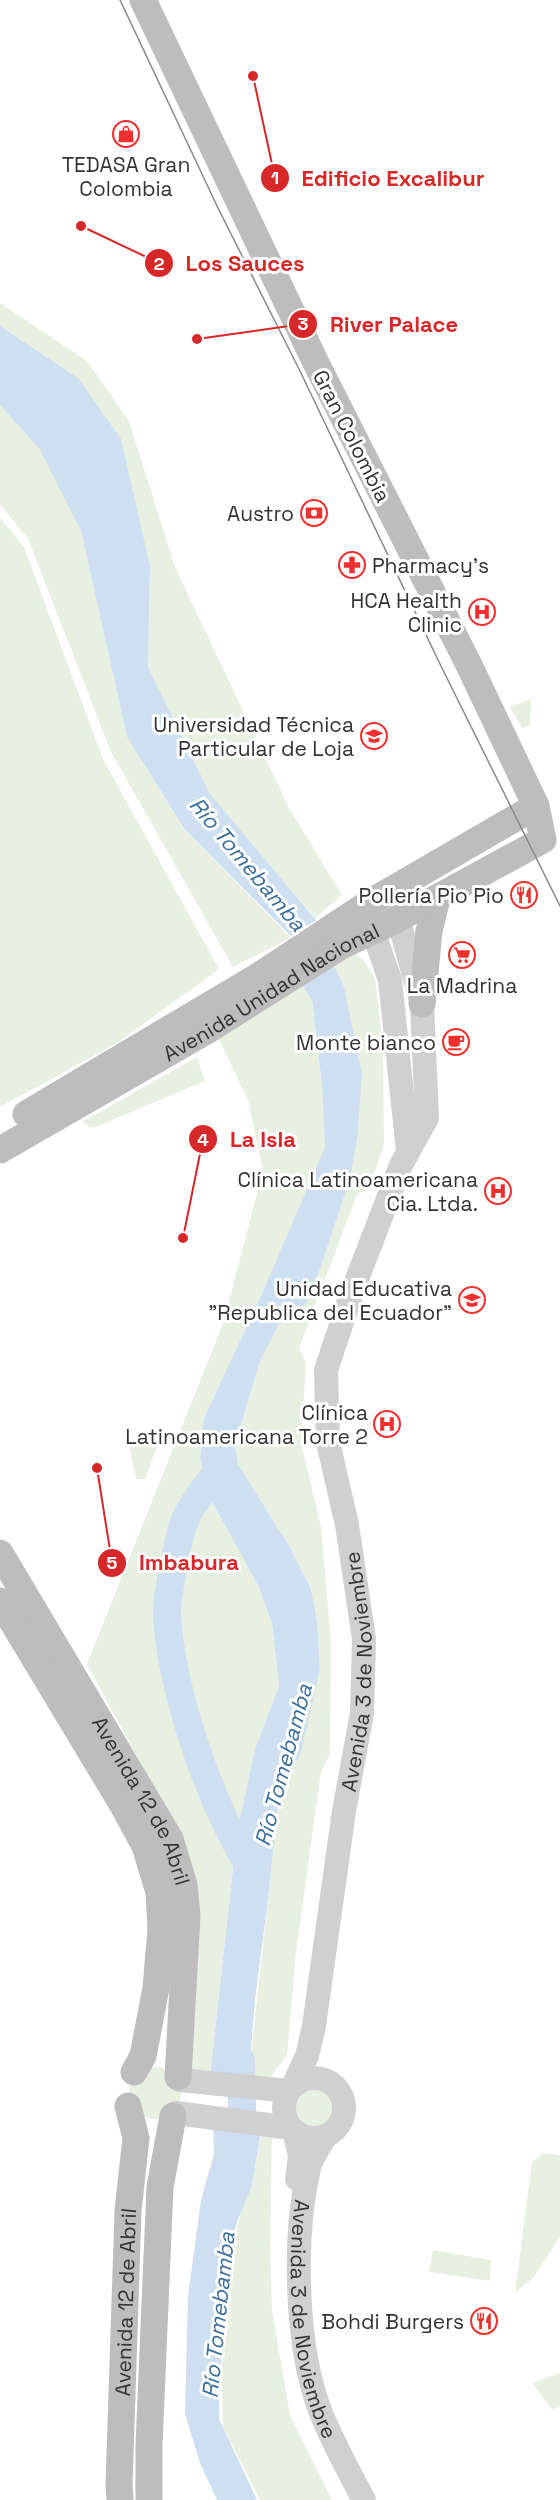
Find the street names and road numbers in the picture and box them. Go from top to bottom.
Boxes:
street label: Gran Colombia [307,365,397,507]
street label: Avenida Unidad Nacional [158,916,383,1067]
street label: Avenida 3 de Noviembre [334,1550,378,1794]
street label: Avenida 12 de Abril [86,1711,197,1888]
street label: Avenida 3 de Noviembre [285,2198,344,2443]
street label: Avenida 12 de Abril [108,2207,142,2397]

